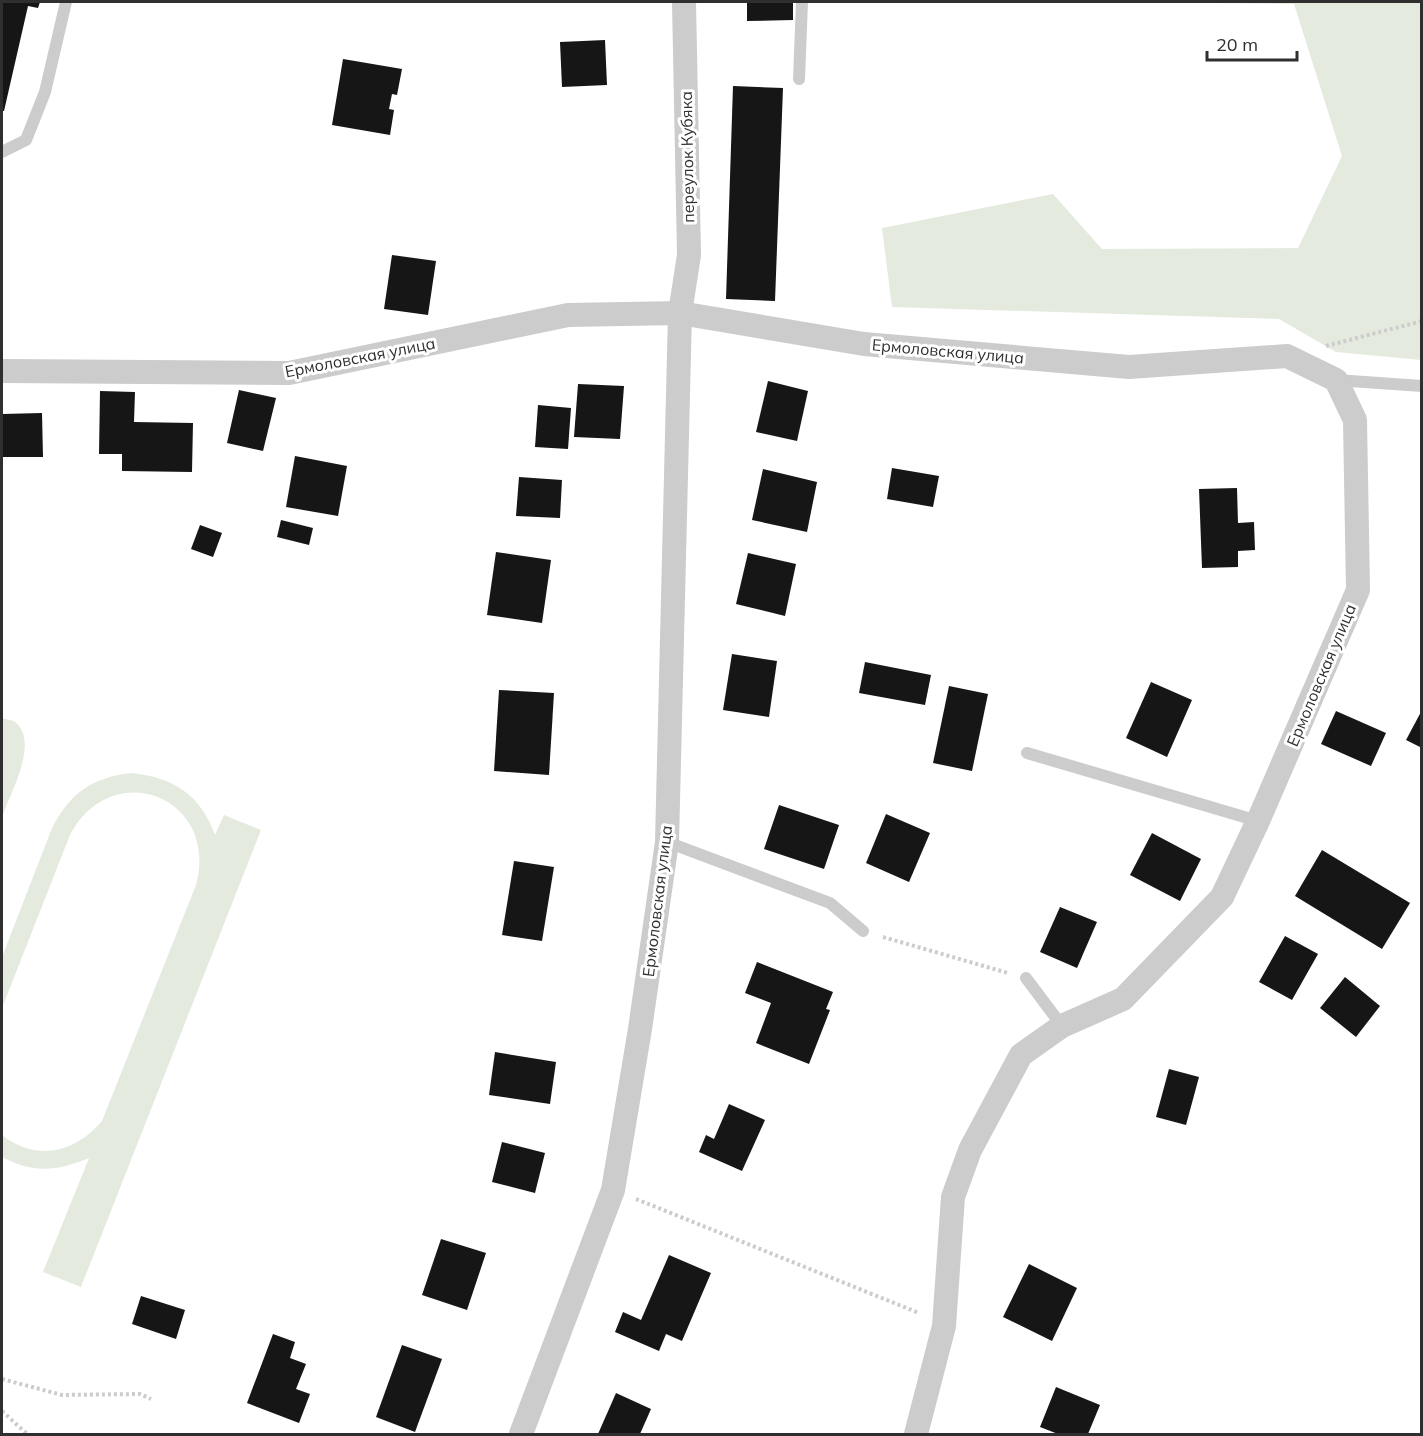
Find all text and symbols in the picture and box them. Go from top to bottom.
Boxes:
scale bar [1207,24,1297,62]
text: 20 m [1216,33,1258,56]
street label: переулок Кубяка [676,91,698,223]
street label: Ермоловская улица [283,333,437,381]
street label: Ермоловская улица [871,334,1025,368]
street label: Ермоловская улица [1282,601,1360,749]
street label: Ермоловская улица [638,824,676,978]

